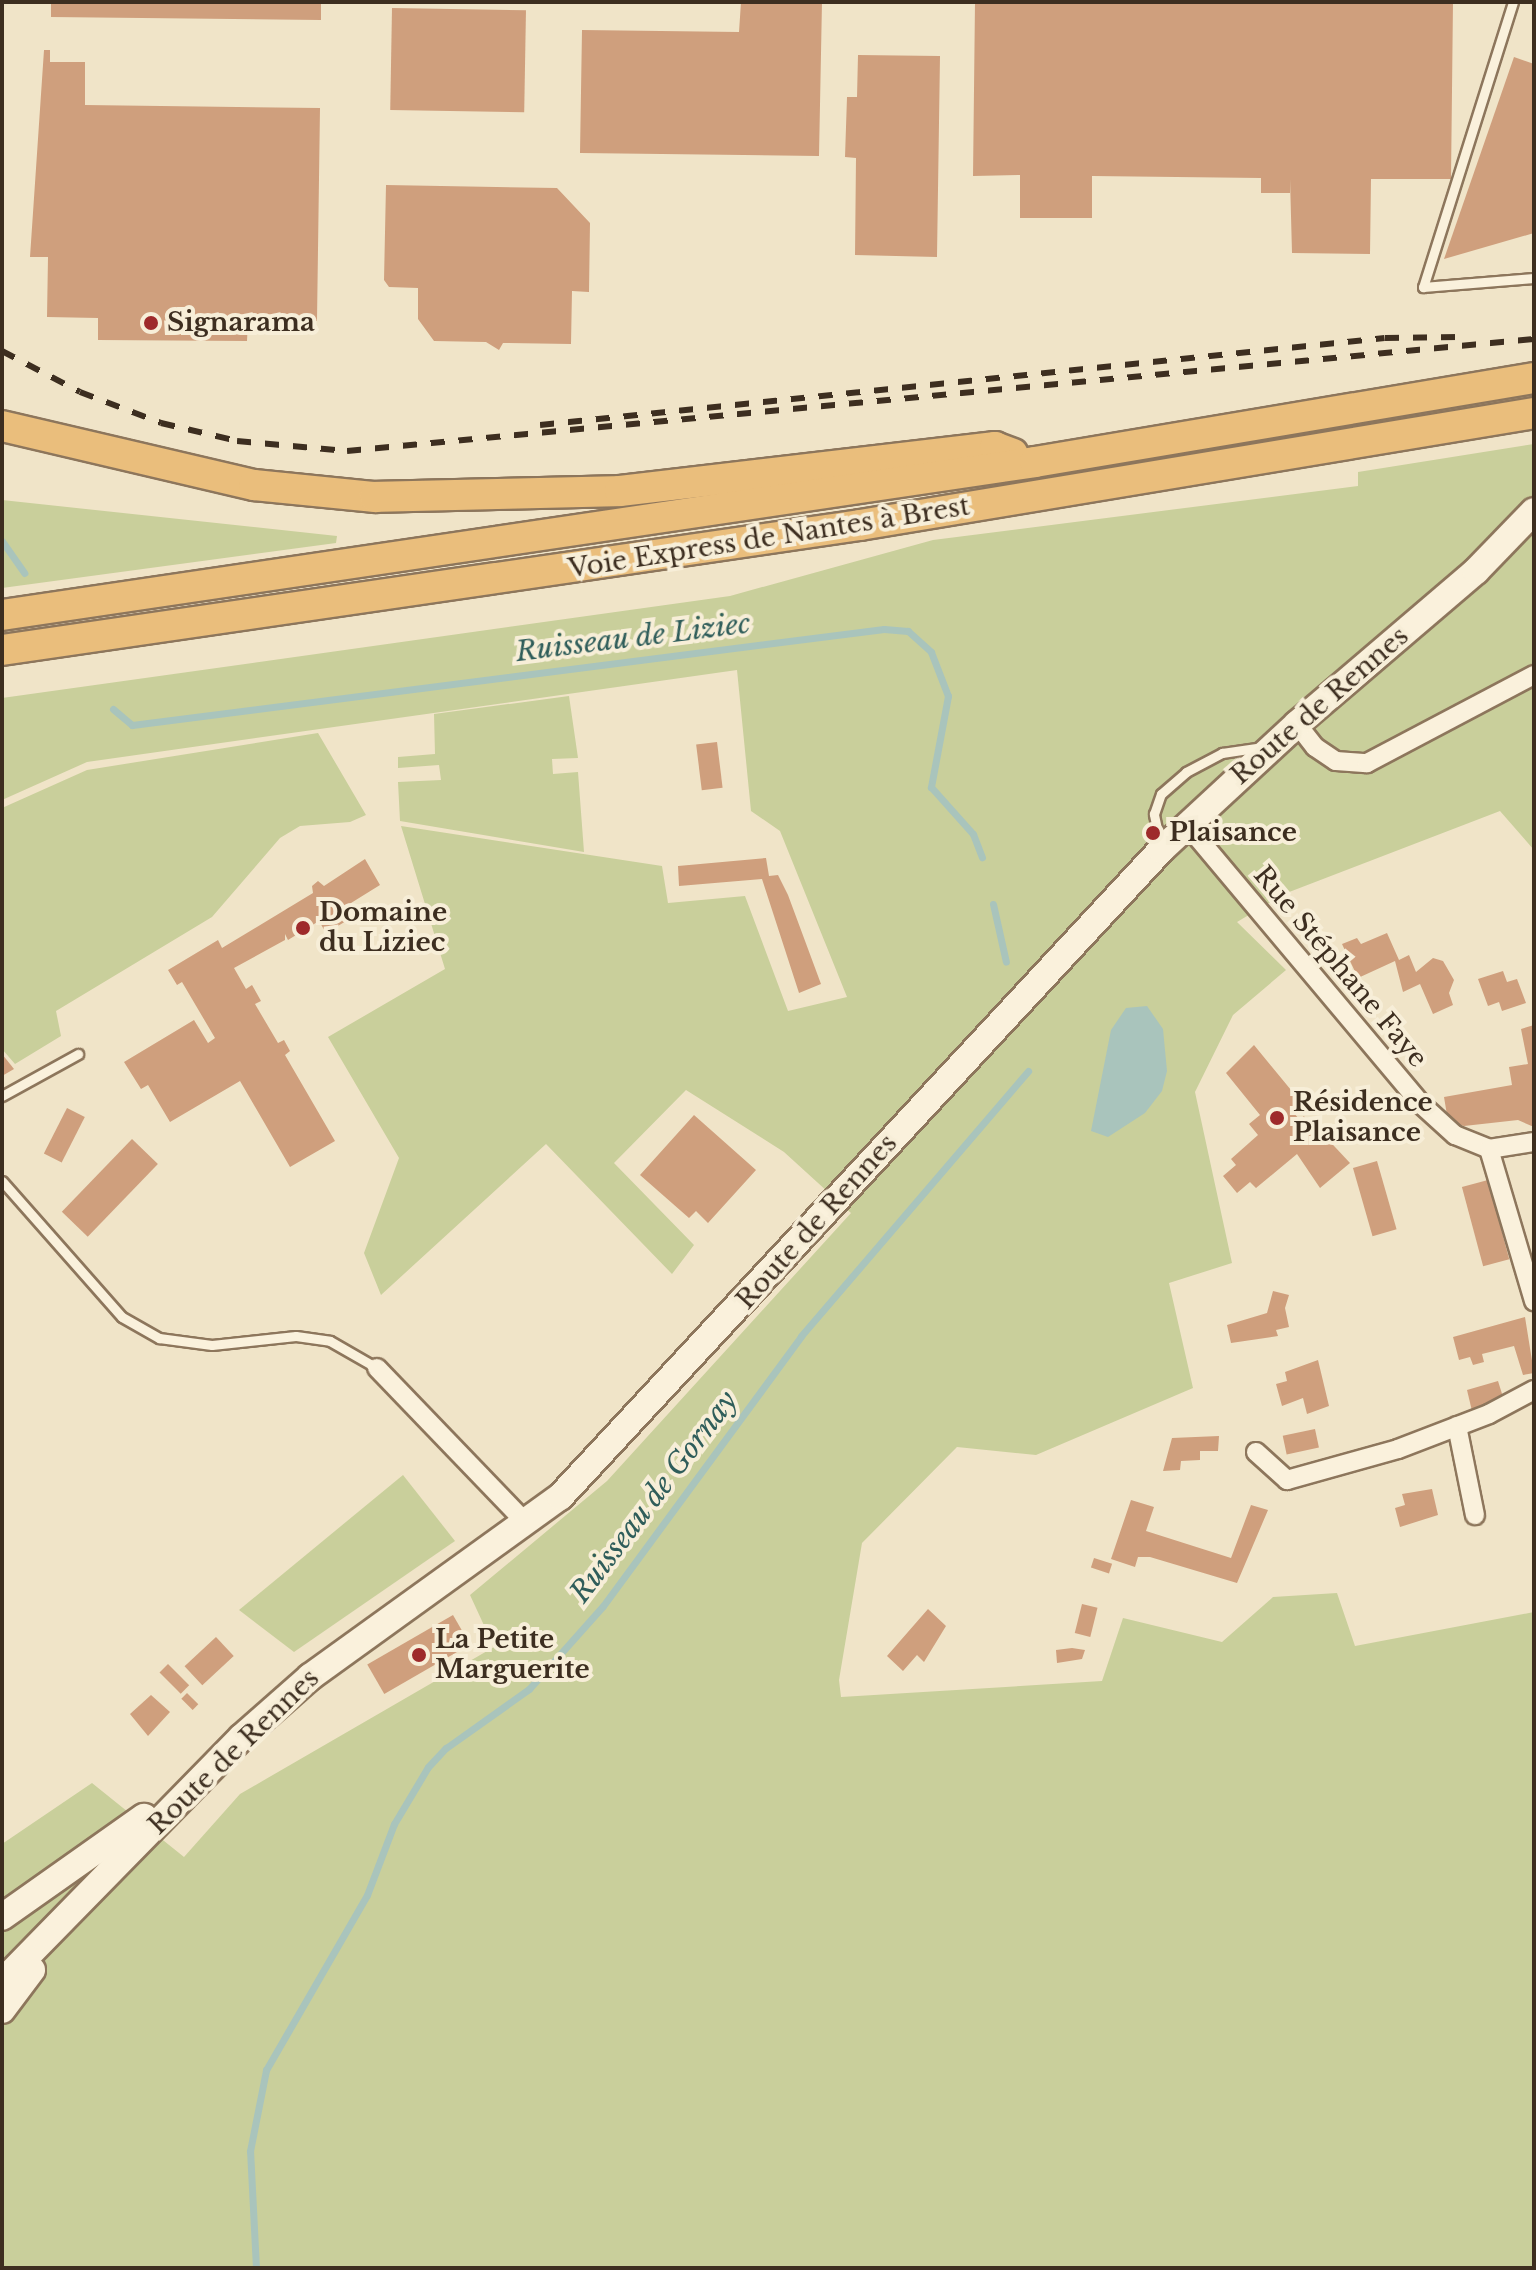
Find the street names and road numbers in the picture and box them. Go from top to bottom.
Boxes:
street label: Voie Express de Nantes à Brest [566,491,972,585]
street label: Route de Rennes [1225,621,1415,791]
street label: Rue Stéphane Faye [1247,860,1433,1074]
street label: Route de Rennes [730,1128,904,1316]
street label: Route de Rennes [142,1663,326,1841]

